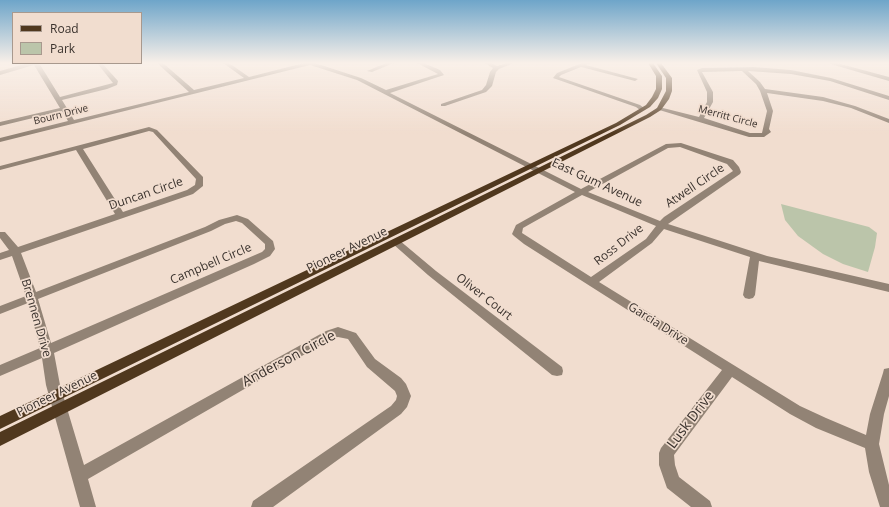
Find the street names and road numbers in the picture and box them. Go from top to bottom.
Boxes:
street label: Bourn Drive [32,102,90,128]
street label: Merritt Circle [697,103,759,131]
street label: East Gum Avenue [549,156,645,210]
street label: Atwell Circle [663,161,727,211]
street label: Duncan Circle [107,175,185,213]
street label: Ross Drive [591,221,647,269]
street label: Pioneer Avenue [304,224,390,276]
street label: Campbell Circle [168,240,254,288]
street label: Oliver Court [453,271,515,323]
street label: Brennen Drive [18,277,54,359]
street label: Garcia Drive [625,300,691,348]
street label: Anderson Circle [240,327,338,391]
street label: Pioneer Avenue [14,368,100,420]
street label: Lusk Drive [664,388,718,452]

